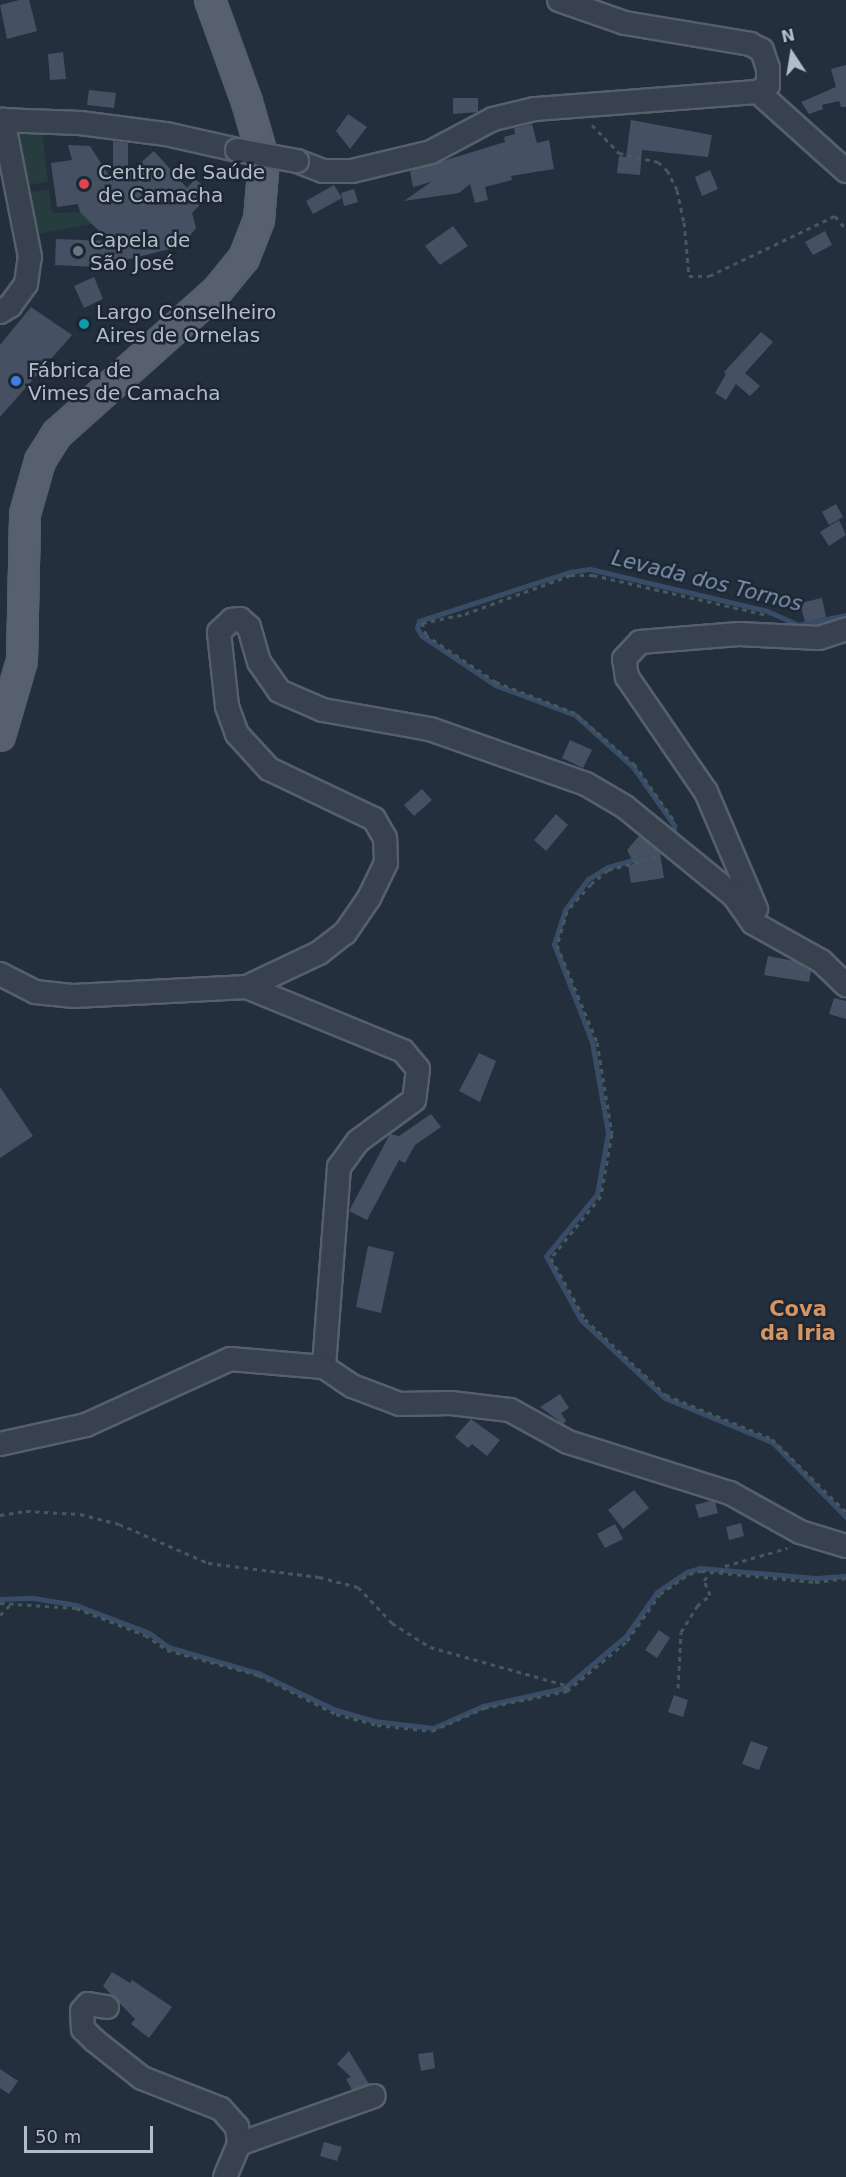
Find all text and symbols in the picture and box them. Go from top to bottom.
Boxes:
north arrow [762,24,822,84]
text: N [780,25,797,47]
place label: Centro de Saúde de Camacha [98,160,265,207]
marker: Centro de Saúde de Camacha [75,175,93,193]
place label: Capela de São José [90,228,190,275]
marker: Capela de São José [71,244,85,258]
place label: Largo Conselheiro Aires de Ornelas [96,300,276,347]
marker: Largo Conselheiro Aires de Ornelas [77,317,91,331]
place label: Fábrica de Vimes de Camacha [28,358,221,405]
marker: Fábrica de Vimes de Camacha [9,374,23,388]
water label: Levada dos Tornos [609,545,805,617]
district label: Cova da Iria [760,1296,836,1346]
scale bar [27,2114,156,2152]
text: 50 m [35,2126,81,2147]

